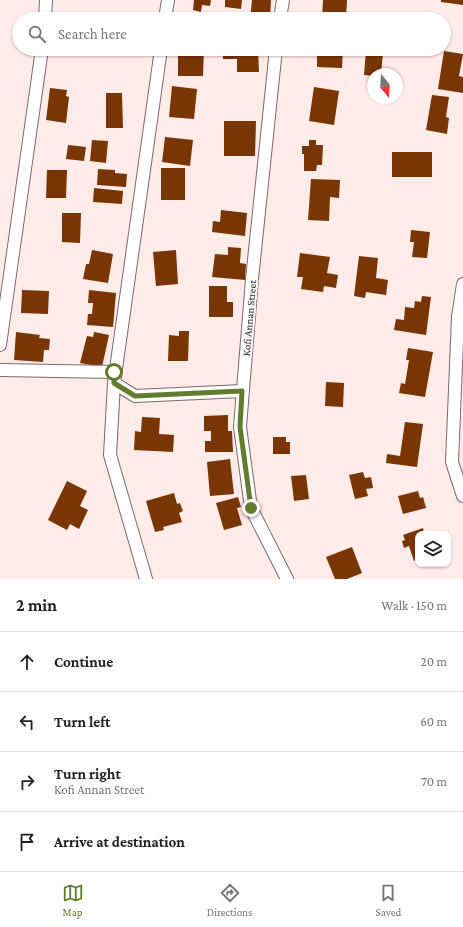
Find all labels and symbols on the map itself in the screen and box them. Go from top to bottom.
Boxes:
north arrow [367,68,403,104]
street label: Kofi Annan Street [240,279,258,357]
route start [105,363,123,381]
route end [242,499,260,517]

